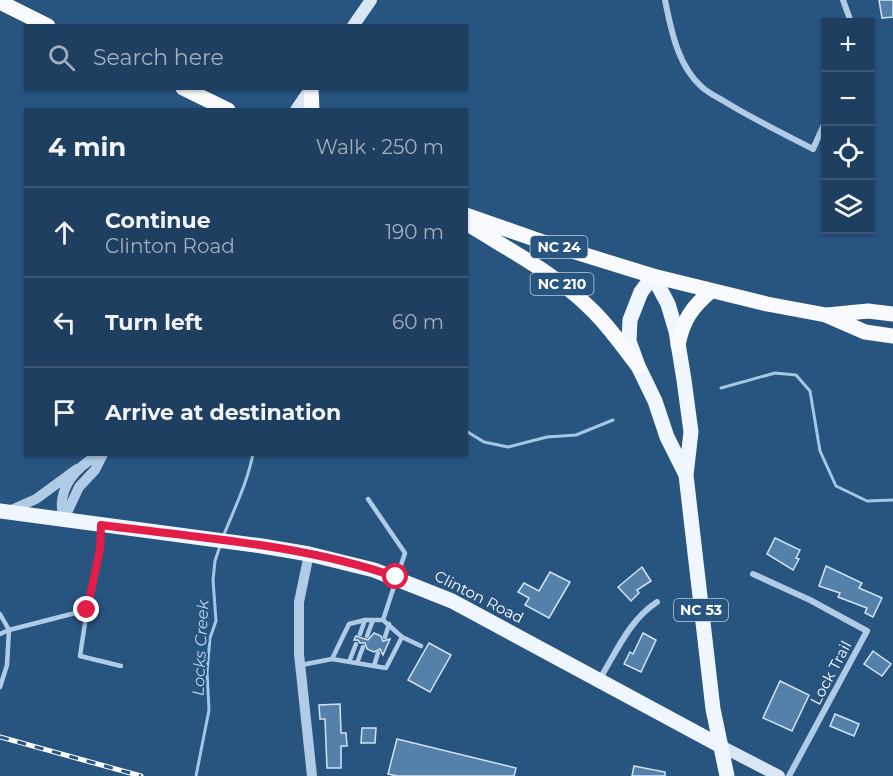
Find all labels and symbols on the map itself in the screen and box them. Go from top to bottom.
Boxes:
road number: NC 24 [530,236,588,258]
road number: NC 210 [530,273,594,295]
route start [382,563,408,589]
street label: Clinton Road [432,566,527,627]
route end [73,596,99,622]
water label: Locks Creek [188,598,213,696]
road number: NC 53 [674,599,728,621]
street label: Lock Trail [806,637,855,708]

